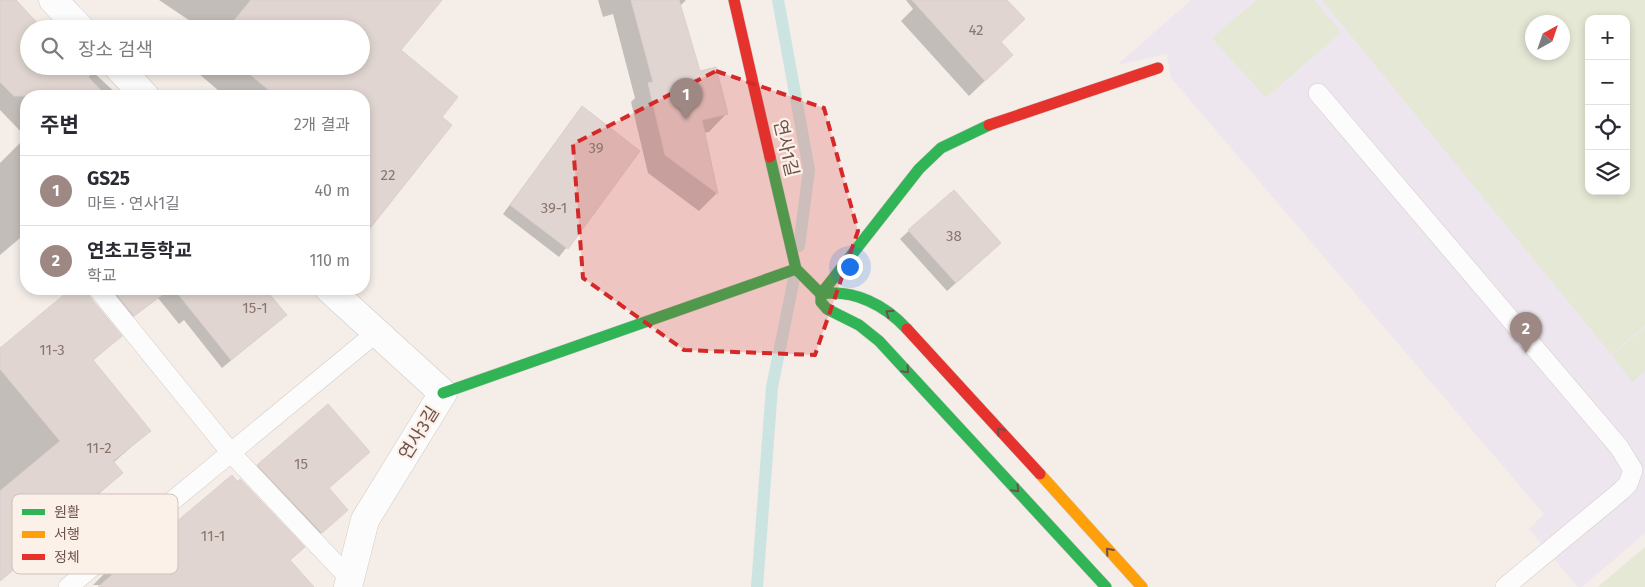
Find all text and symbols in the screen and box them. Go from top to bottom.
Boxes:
north arrow [1525,15,1570,60]
map controls [1585,15,1630,195]
button: + [1585,15,1630,60]
search box [20,20,370,75]
house number: 42 [968,21,984,39]
icon: search [38,34,66,62]
text: 장소 검색 [78,38,153,61]
button: − [1585,60,1630,105]
pin: 1 [670,78,702,119]
button: locate [1585,105,1630,150]
text: 주변 [40,112,79,138]
text: 2개 결과 [294,115,350,134]
street label: 연사1길 [769,118,803,178]
house number: 39 [588,139,604,157]
button: layers [1585,150,1630,195]
house number: 22 [381,166,395,184]
text: GS25 [87,167,130,190]
text: 1 [52,181,60,200]
text: 40 m [315,181,350,200]
text: 마트 · 연사1길 [87,194,180,213]
house number: 39-1 [541,199,567,217]
house number: 38 [946,227,962,245]
text: 연초고등학교 [87,239,192,262]
text: 2 [52,251,60,270]
text: 110 m [309,251,350,270]
your location [837,254,863,280]
text: 학교 [87,266,116,285]
house number: 15-1 [242,299,268,317]
one-way arrow [885,310,895,319]
pin: 2 [1510,312,1542,353]
house number: 11-3 [39,341,65,359]
one-way arrow [900,364,909,373]
street label: 연사3길 [394,402,444,464]
one-way arrow [997,427,1006,436]
house number: 11-2 [86,439,112,457]
house number: 15 [294,455,308,473]
one-way arrow [1010,484,1019,493]
legend [12,494,178,574]
text: 원활 [54,504,80,521]
text: 서행 [54,526,80,543]
house number: 11-1 [201,527,225,545]
one-way arrow [1106,547,1115,556]
text: 정체 [54,549,80,566]

